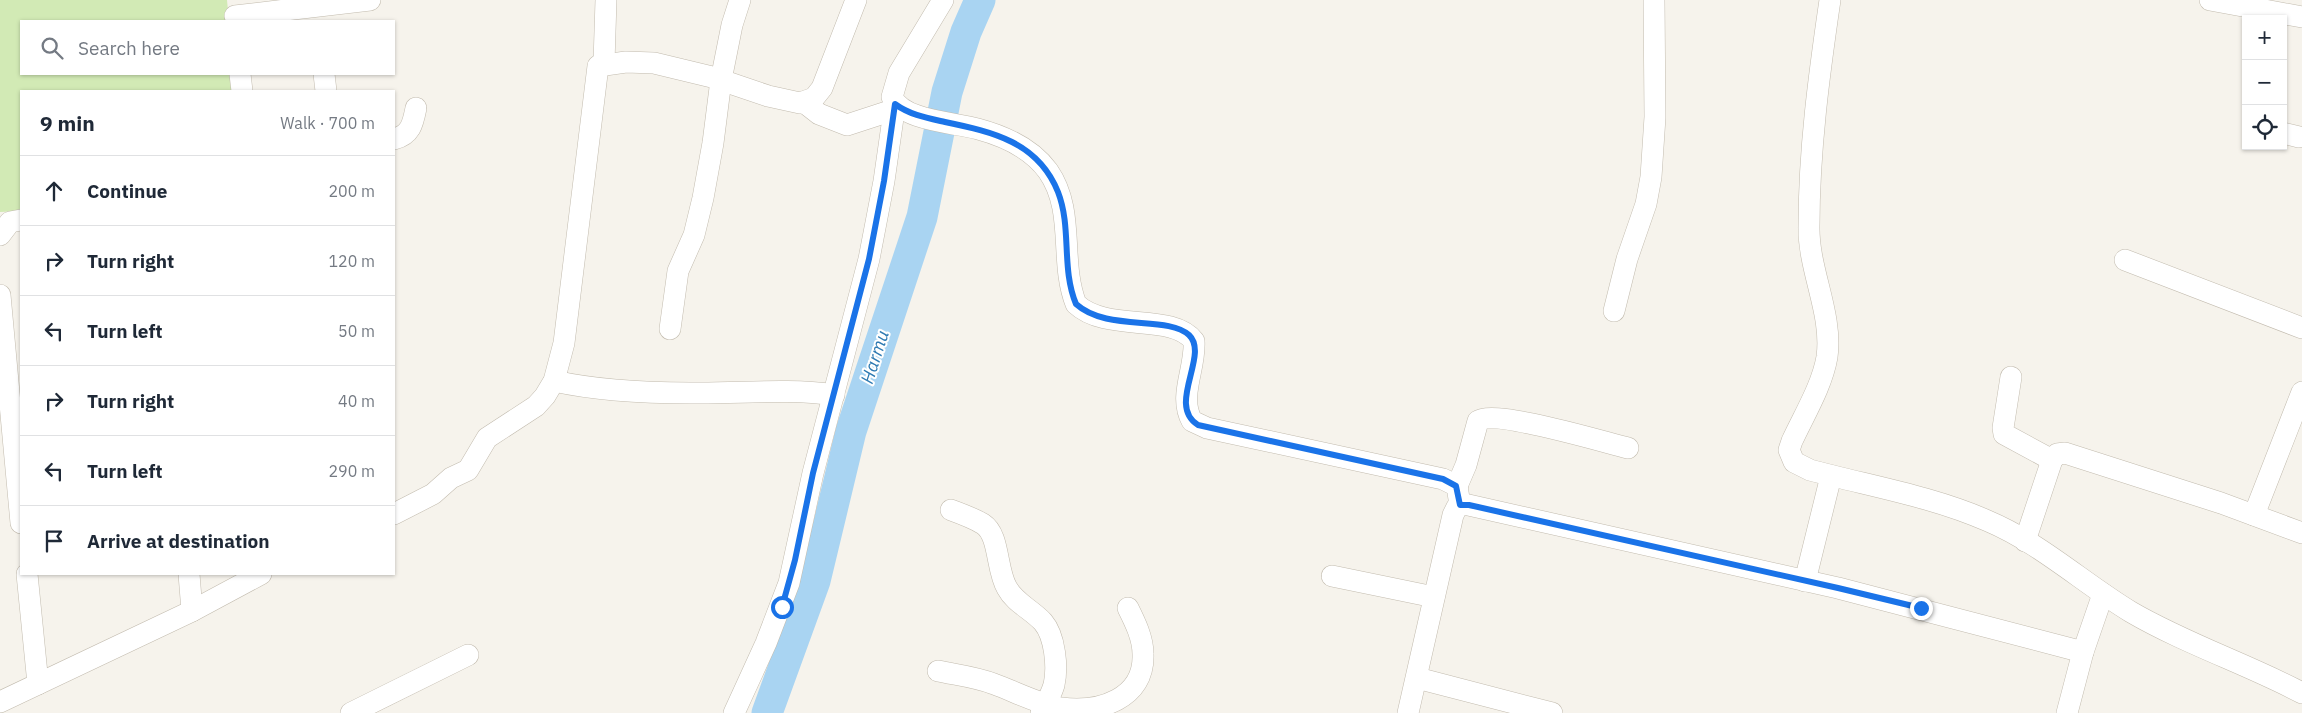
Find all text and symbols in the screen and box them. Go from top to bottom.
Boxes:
map controls [2242,15,2287,150]
button: + [2242,15,2287,60]
search box [20,20,395,75]
icon: search [38,34,66,62]
text: Search here [78,36,180,60]
button: − [2242,60,2287,105]
button: locate [2242,105,2287,150]
text: 9 min [40,109,95,137]
text: Walk · 700 m [280,113,375,133]
icon: ahead [40,177,68,205]
text: Continue [87,179,167,203]
text: 200 m [328,181,375,201]
icon: right [40,247,68,275]
text: Turn right [87,249,174,273]
text: 120 m [328,251,375,271]
icon: left [40,317,68,345]
text: Turn left [87,319,163,343]
text: 50 m [338,321,375,341]
water label: Harmu [855,327,894,386]
icon: right [40,387,68,415]
text: Turn right [87,389,174,413]
text: 40 m [338,391,375,411]
icon: left [40,457,68,485]
text: Turn left [87,459,163,483]
text: 290 m [328,461,375,481]
icon: arrive [40,527,68,555]
text: Arrive at destination [87,529,270,553]
route start [771,596,794,619]
route end [1910,597,1933,620]

